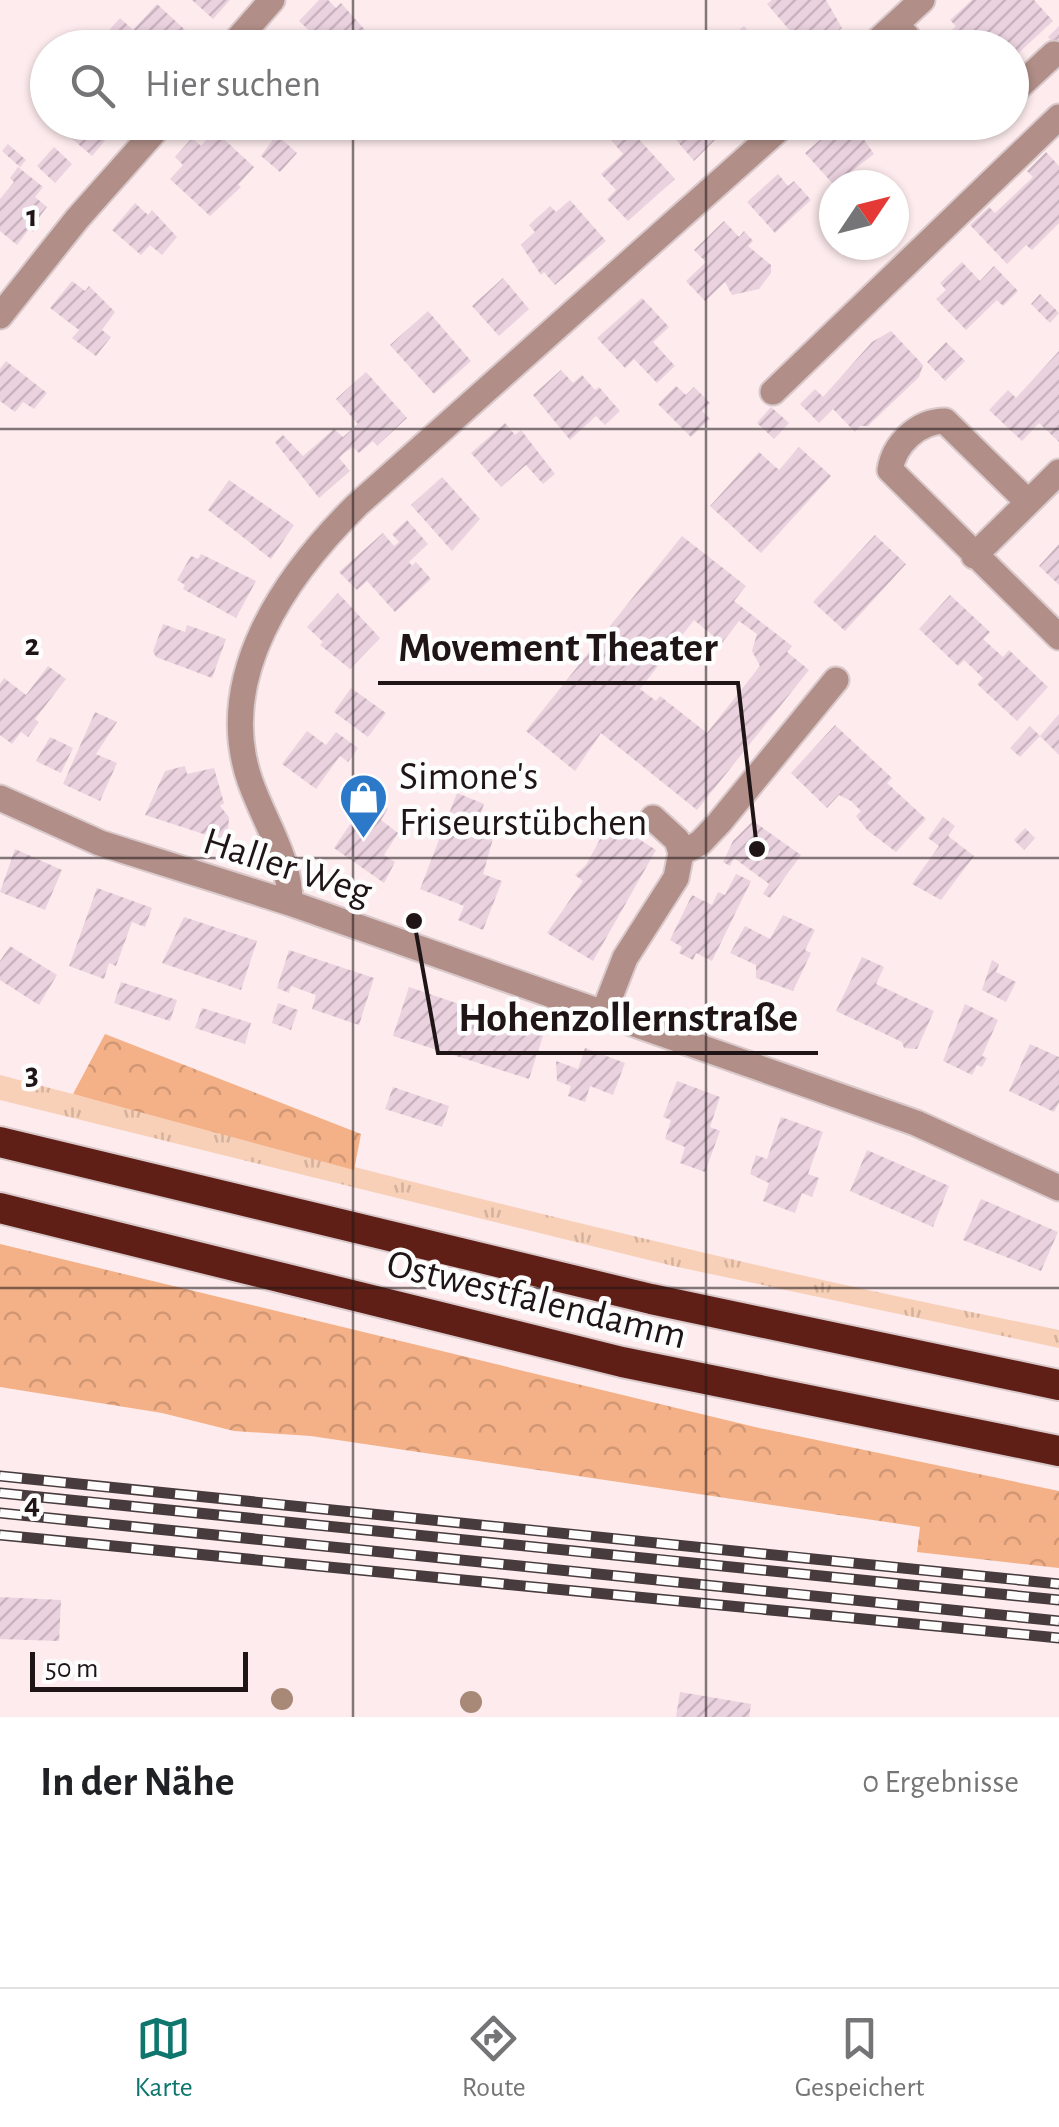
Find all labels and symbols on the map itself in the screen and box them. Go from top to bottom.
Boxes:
north arrow [819,170,909,260]
text: 1 [26,200,38,232]
callout: Movement Theater [378,611,738,683]
text: Movement Theater [398,627,718,669]
text: 2 [24,629,40,661]
place label: Simone's Friseurstübchen [399,757,647,843]
shop icon: Simone's Friseurstübchen [338,772,390,840]
street label: Haller Weg [198,821,377,913]
callout: Hohenzollernstraße [438,981,818,1053]
text: Hohenzollernstraße [458,997,798,1039]
text: 3 [25,1058,39,1090]
street label: Ostwestfalendamm [383,1243,690,1356]
text: 4 [24,1488,40,1520]
scale bar [30,1647,248,1692]

